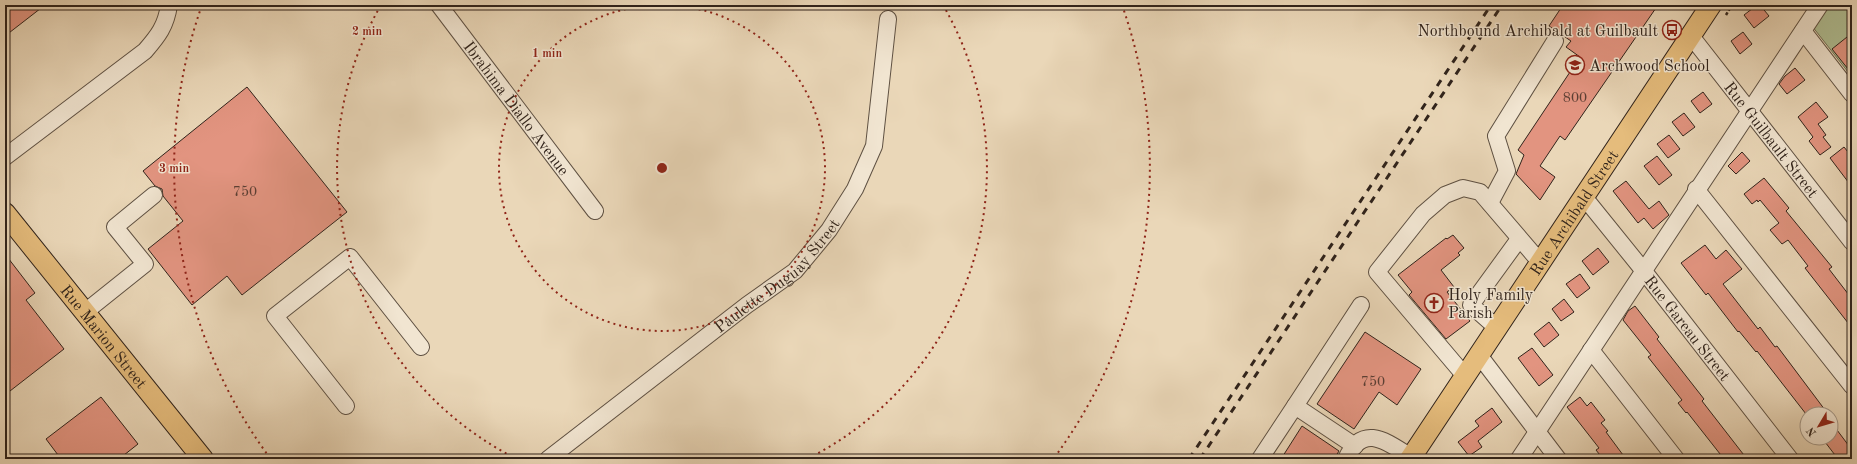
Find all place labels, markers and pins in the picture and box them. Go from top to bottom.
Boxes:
bus stop icon: Northbound Archibald at Guilbault [1661,19,1683,41]
place label: Northbound Archibald at Guilbault [1417,24,1658,40]
school or university icon: Archwood School [1564,54,1586,76]
place label: Archwood School [1589,59,1710,75]
centre of rings [655,161,669,175]
place label: Holy Family Parish [1448,288,1534,322]
church icon: Holy Family Parish [1423,292,1445,314]

